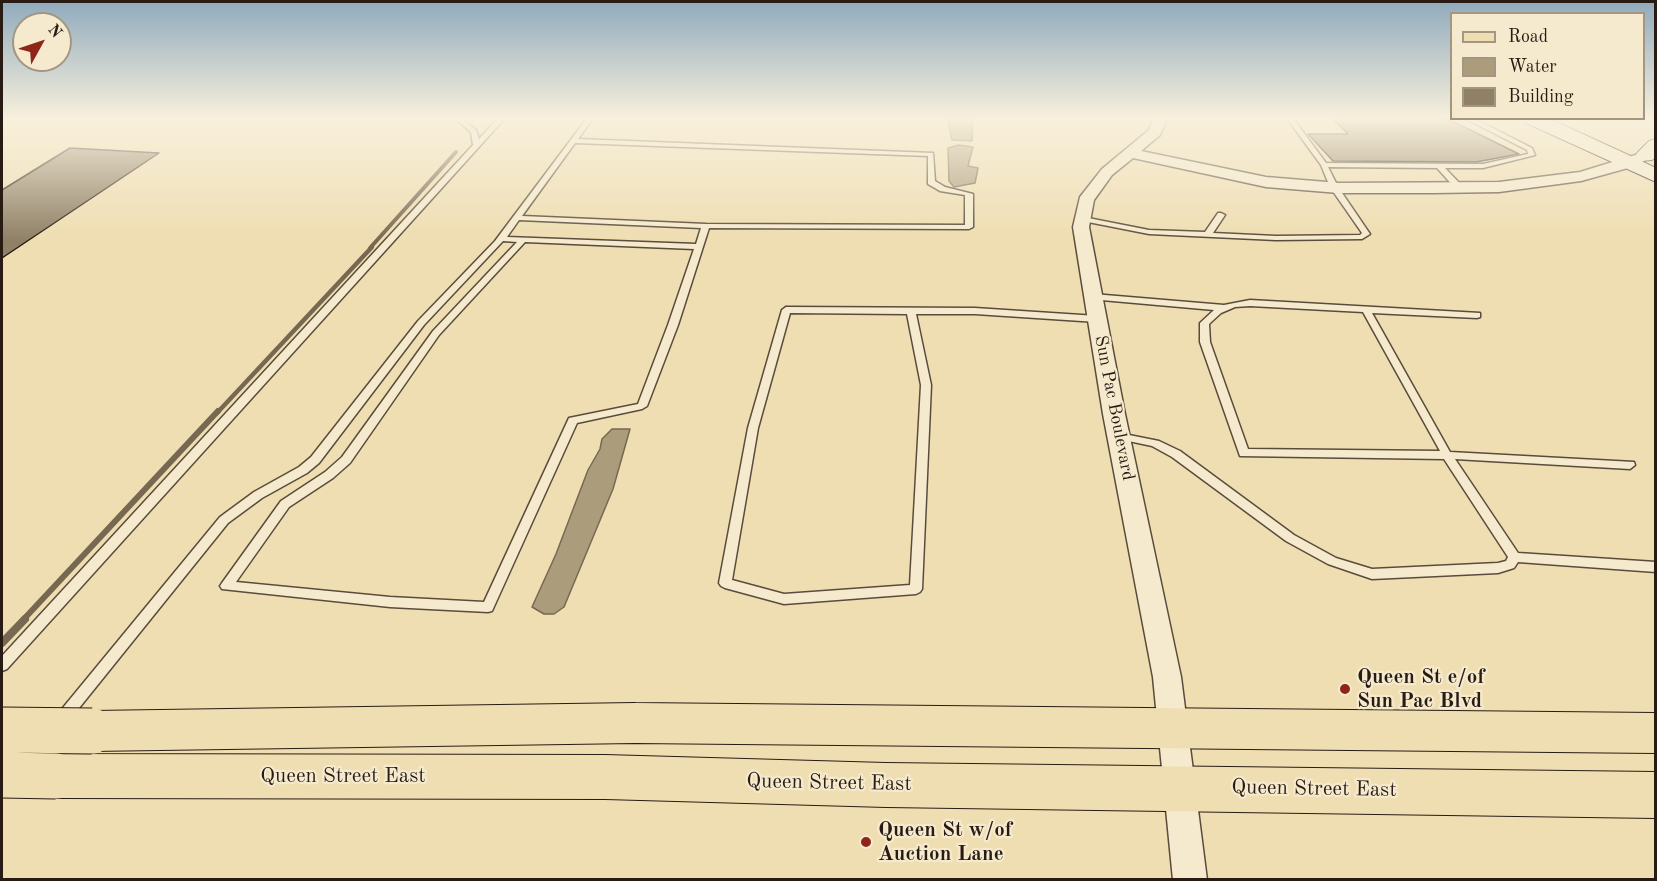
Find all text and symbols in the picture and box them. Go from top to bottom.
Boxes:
north arrow [12,12,72,72]
legend [1450,12,1645,120]
text: N [44,22,64,42]
text: Road [1508,28,1548,46]
text: Water [1508,58,1557,76]
text: Building [1508,88,1573,106]
street label: Sun Pac Boulevard [1089,334,1139,482]
place label: Queen St e/of Sun Pac Blvd [1357,664,1485,714]
marker: Queen St e/of Sun Pac Blvd [1338,682,1352,696]
street label: Queen Street East [260,763,426,789]
street label: Queen Street East [746,769,912,797]
street label: Queen Street East [1231,775,1397,803]
place label: Queen St w/of Auction Lane [878,817,1012,867]
marker: Queen St w/of Auction Lane [859,835,873,849]

